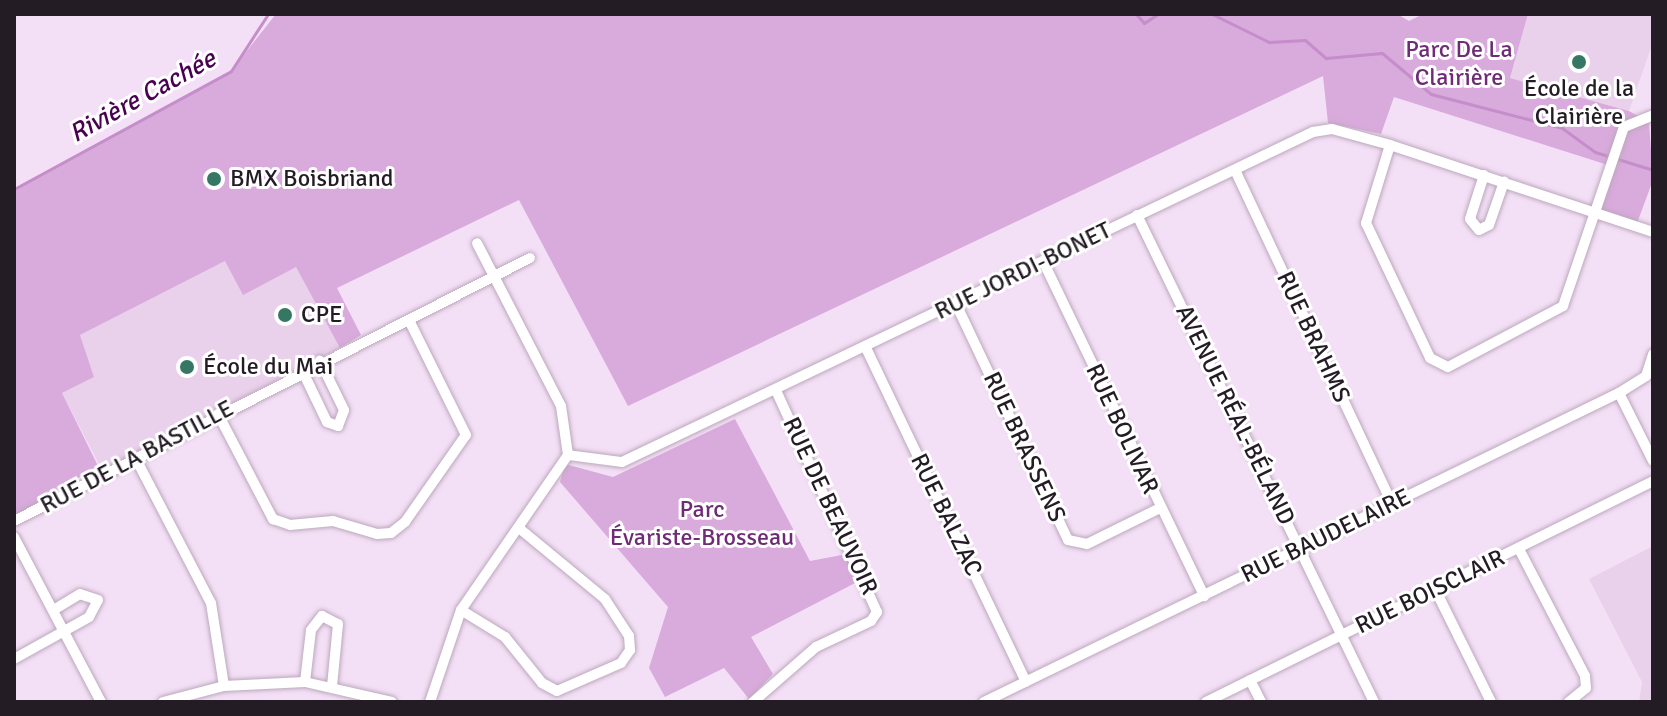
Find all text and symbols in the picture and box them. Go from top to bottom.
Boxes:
park label: Parc De La Clairière [1405,36,1513,92]
water label: Rivière Cachée [64,44,222,150]
marker: École de la Clairière [1570,53,1588,71]
place label: École de la Clairière [1524,75,1634,131]
place label: BMX Boisbriand [230,165,394,193]
marker: BMX Boisbriand [205,170,223,188]
street label: RUE JORDI-BONET [930,216,1116,326]
street label: RUE BRAHMS [1270,267,1356,407]
street label: AVENUE RÉAL-BÉLAND [1169,300,1301,530]
place label: CPE [301,301,343,329]
marker: CPE [276,306,294,324]
place label: École du Mai [203,353,333,381]
marker: École du Mai [178,358,196,376]
street label: RUE BOLIVAR [1079,359,1165,499]
street label: RUE BRASSENS [977,367,1071,527]
street label: RUE DE LA BASTILLE [36,394,238,520]
street label: RUE DE BEAUVOIR [776,413,884,599]
street label: RUE BALZAC [904,449,988,581]
street label: RUE BAUDELAIRE [1237,483,1415,589]
park label: Parc Évariste-Brosseau [610,496,794,552]
street label: RUE BOISCLAIR [1351,543,1509,641]

